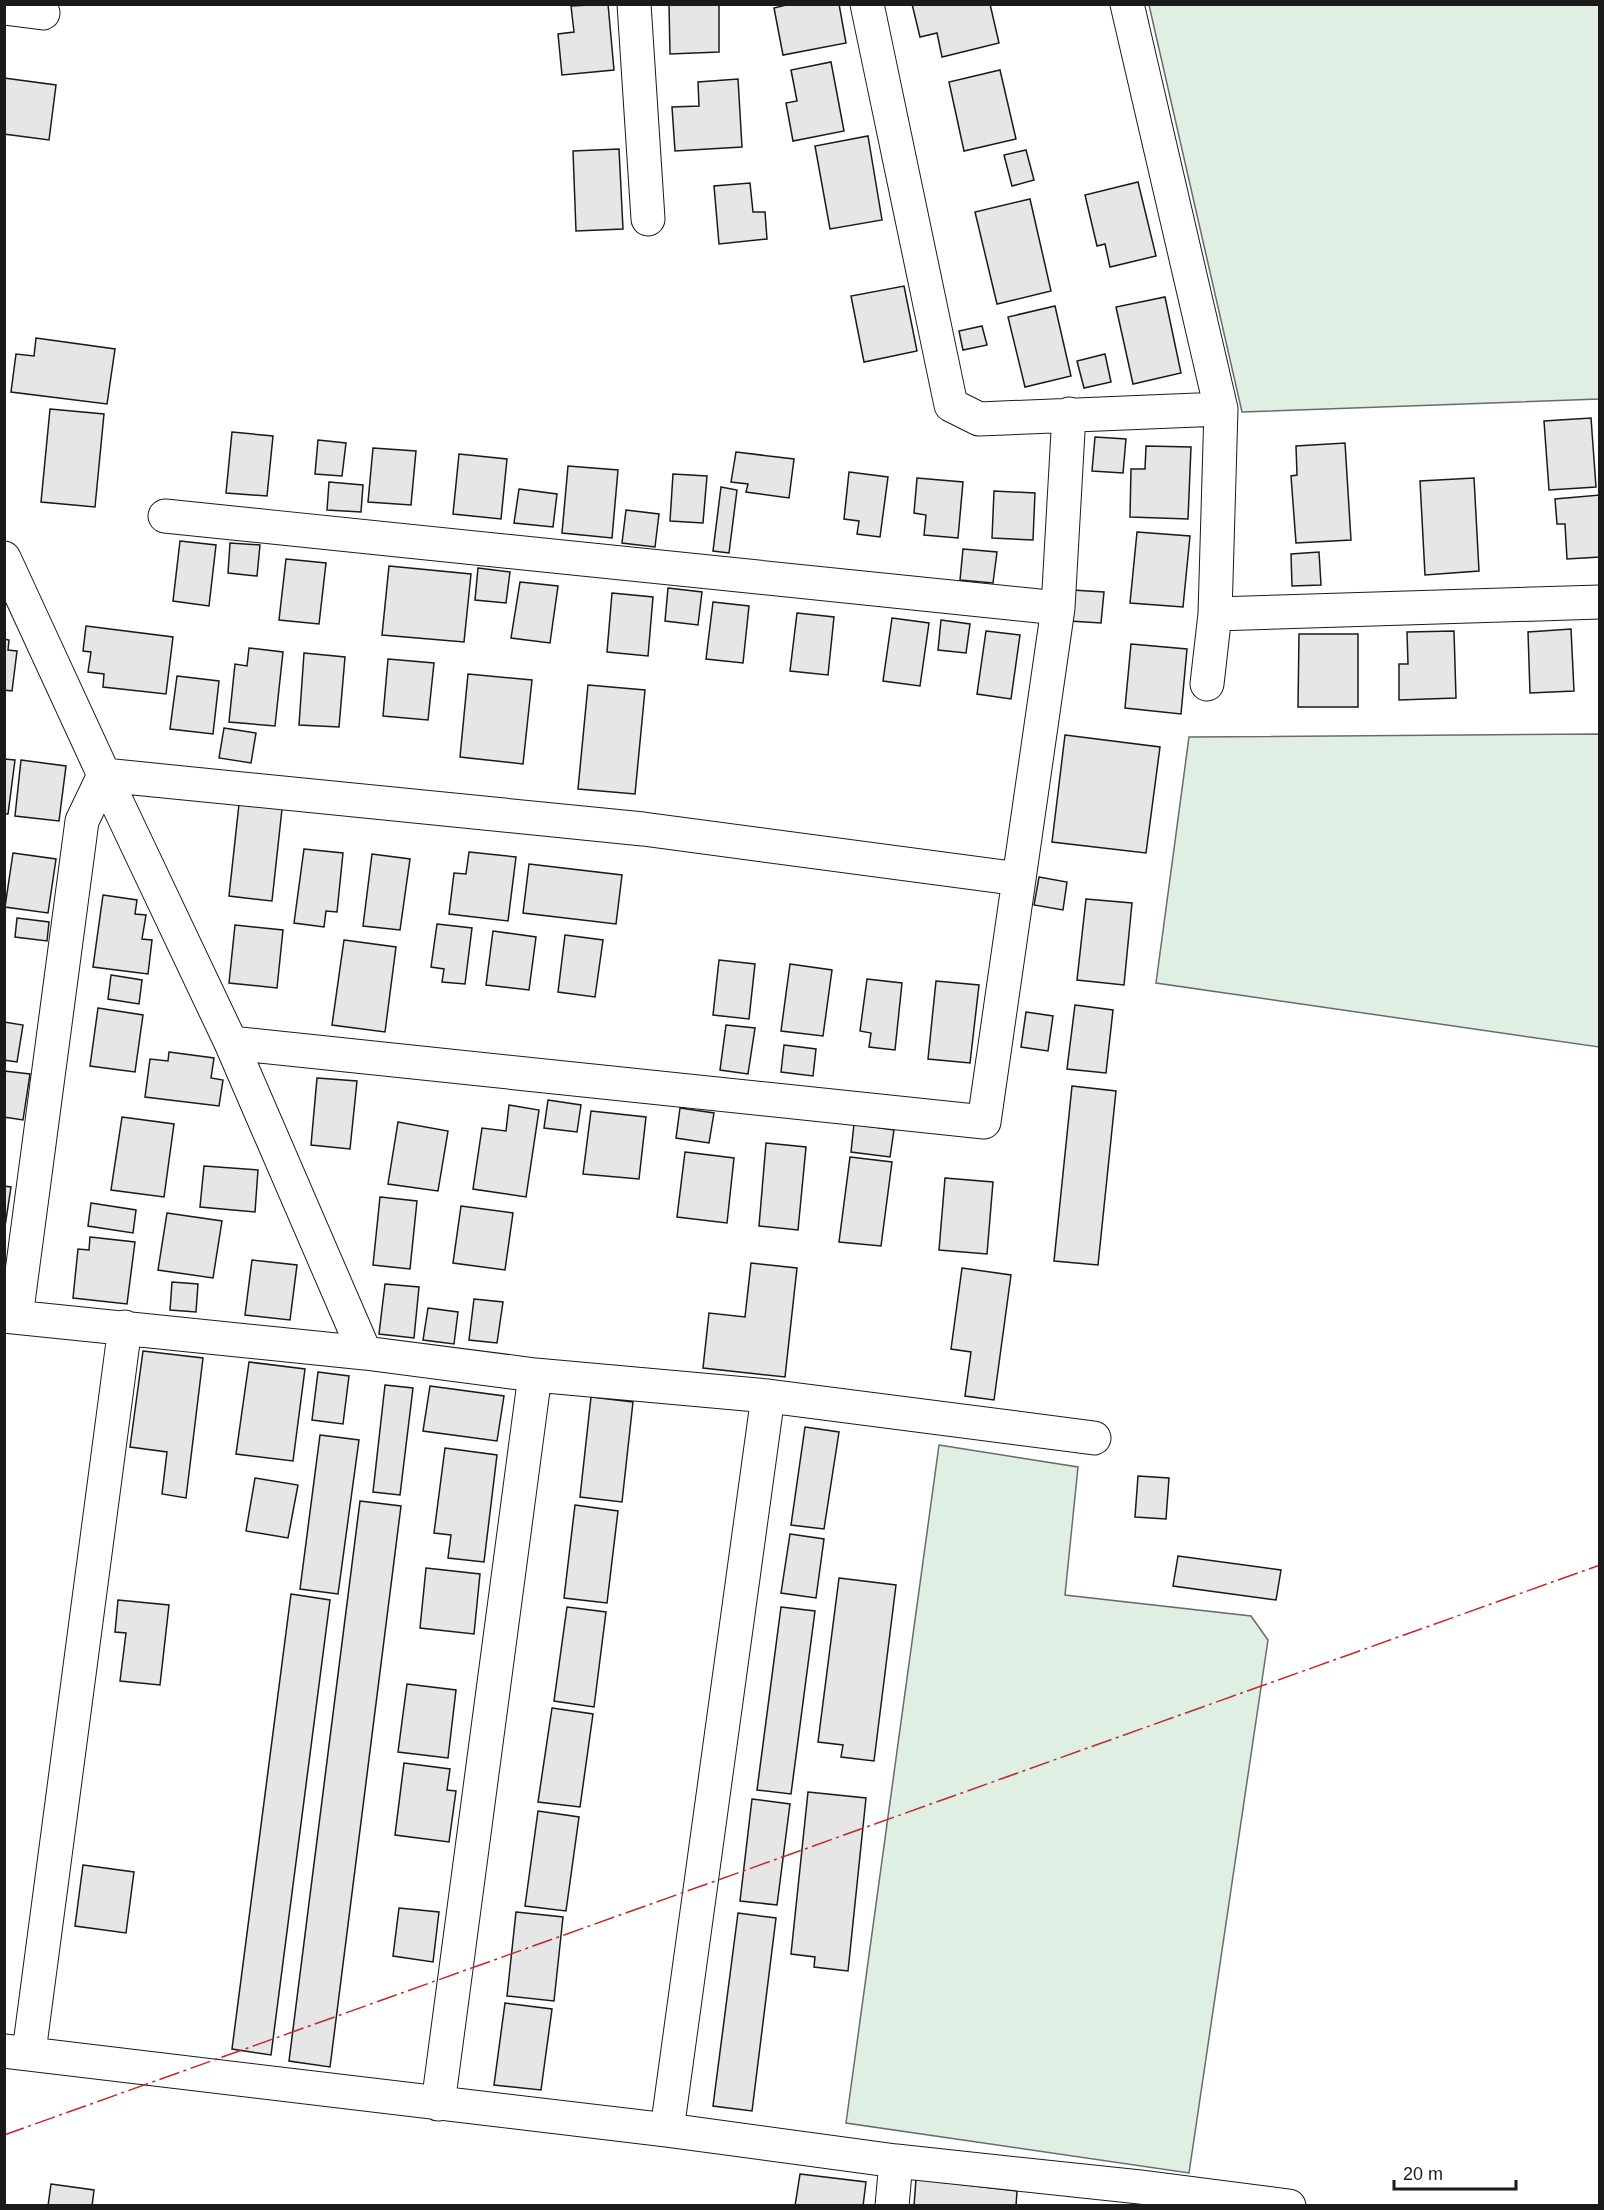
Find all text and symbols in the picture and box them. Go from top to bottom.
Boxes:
scale bar [1394,2153,1516,2191]
text: 20 m [1403,2164,1443,2184]

